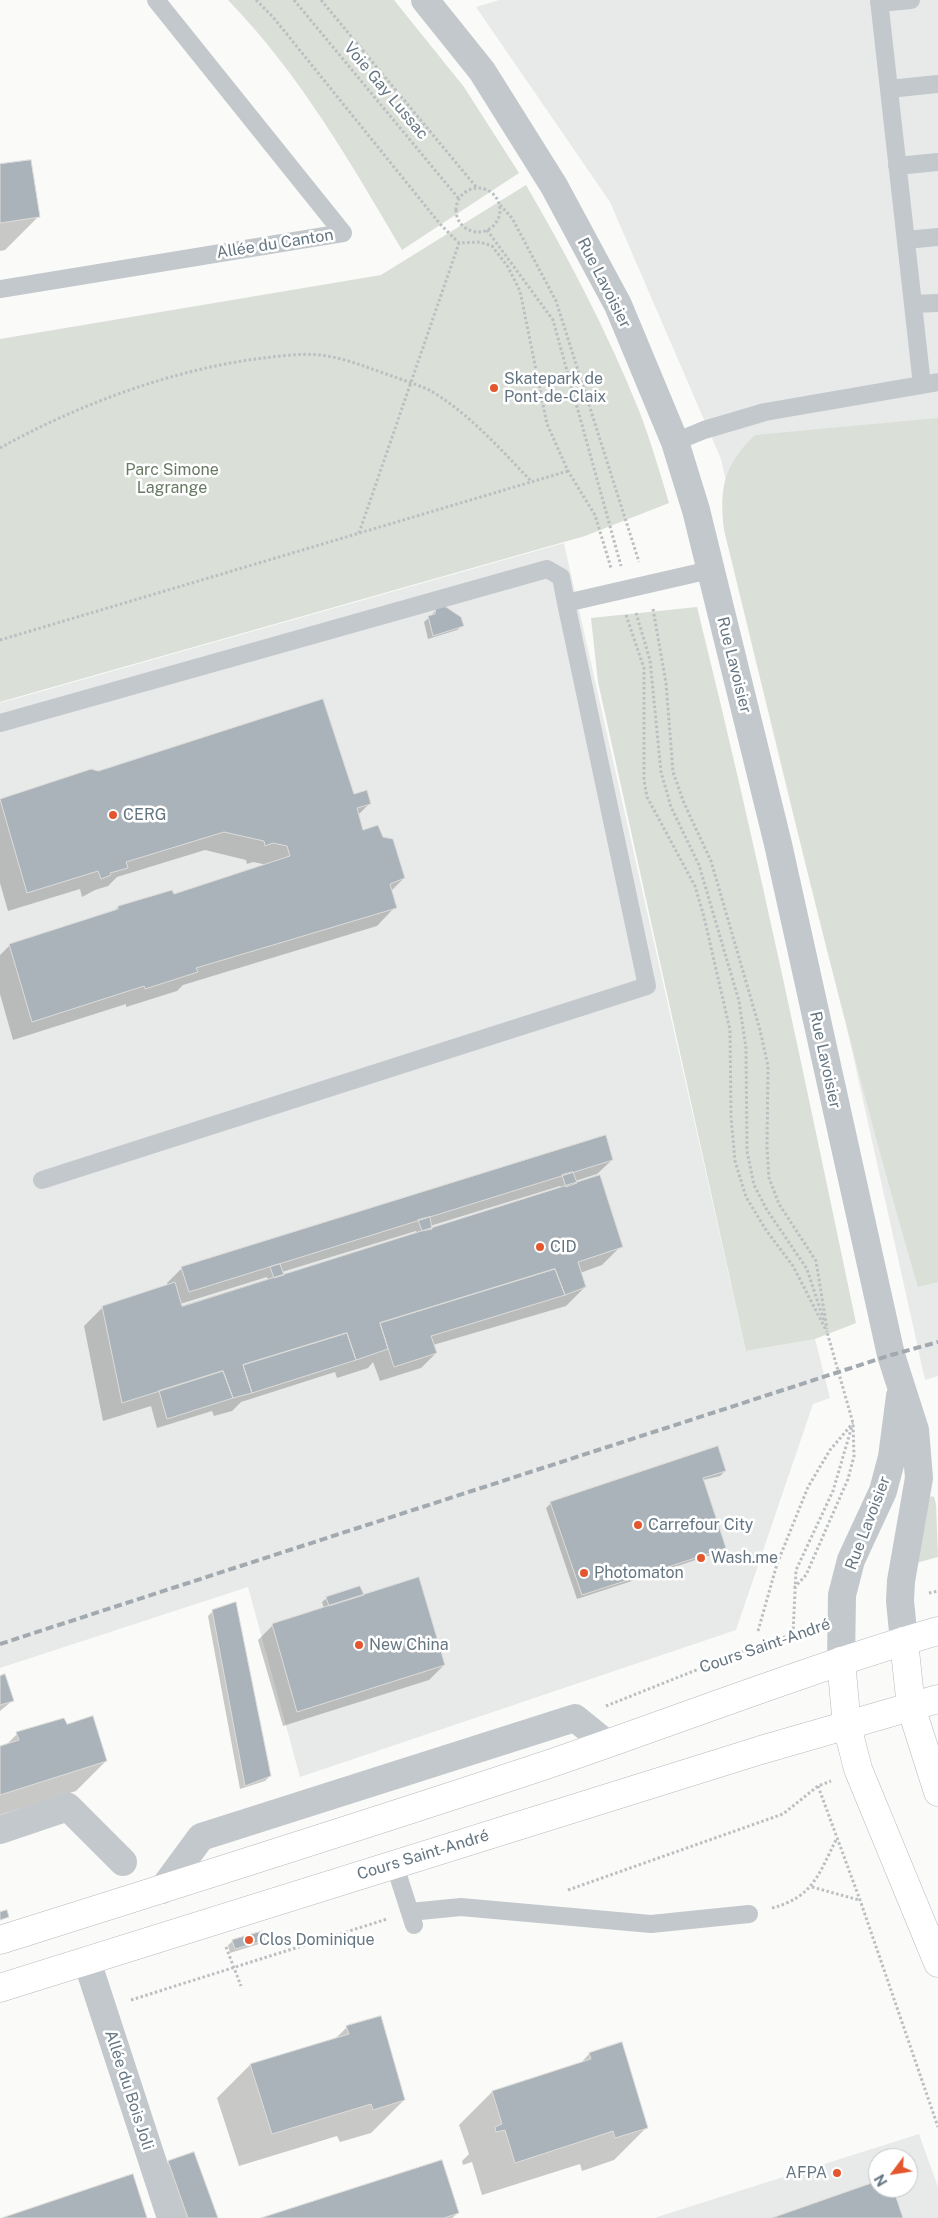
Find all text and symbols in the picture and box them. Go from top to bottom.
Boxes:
street label: Voie Gay Lussac [340,38,432,144]
street label: Allée du Canton [215,225,335,263]
street label: Rue Lavoisier [573,235,635,331]
place label: Skatepark de Pont-de-Claix [504,369,606,407]
marker: Skatepark de Pont-de-Claix [488,382,500,394]
park label: Parc Simone Lagrange [125,460,219,498]
street label: Rue Lavoisier [713,615,755,715]
place label: CERG [123,805,166,825]
marker: CERG [107,809,119,821]
street label: Rue Lavoisier [805,1010,845,1110]
place label: CID [550,1237,577,1257]
marker: CID [534,1241,546,1253]
street label: Rue Lavoisier [841,1473,895,1573]
place label: Carrefour City [648,1515,753,1535]
marker: Carrefour City [632,1519,644,1531]
place label: Wash.me [711,1548,778,1568]
marker: Wash.me [695,1552,707,1564]
place label: Photomaton [594,1563,684,1583]
marker: Photomaton [578,1567,590,1579]
street label: Cours Saint-André [697,1615,833,1677]
place label: New China [369,1635,449,1655]
marker: New China [353,1639,365,1651]
street label: Cours Saint-André [355,1826,491,1884]
place label: Clos Dominique [259,1930,375,1950]
marker: Clos Dominique [243,1934,255,1946]
street label: Allée du Bois Joli [101,2028,157,2152]
north arrow [868,2148,918,2198]
place label: AFPA [786,2163,827,2183]
marker: AFPA [831,2167,843,2179]
text: N [871,2171,891,2189]

